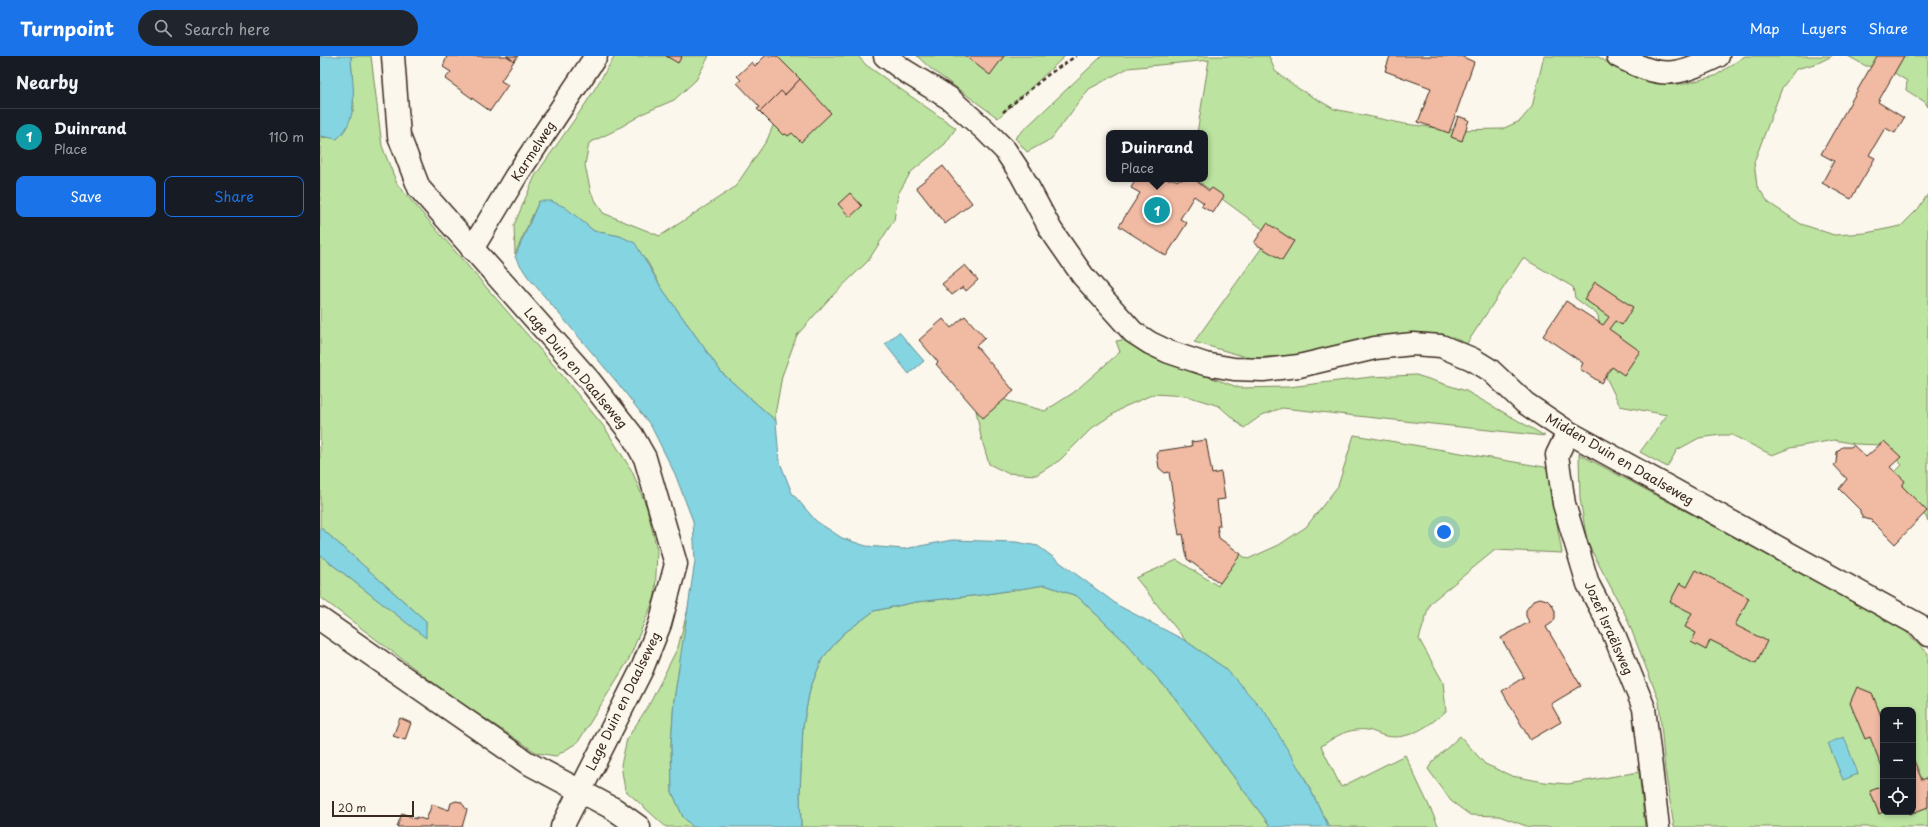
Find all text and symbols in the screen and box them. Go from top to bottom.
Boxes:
search box [138,10,418,46]
text: Turnpoint [20,14,114,42]
icon: search [152,17,174,39]
text: Search here [184,17,270,40]
text: Map [1750,18,1780,39]
text: Layers [1802,18,1847,39]
text: Share [1869,18,1908,39]
text: Nearby [16,69,78,95]
text: Duinrand [54,116,126,139]
street label: Karmelweg [506,117,559,185]
text: 1 [26,127,32,146]
text: 110 m [269,127,304,146]
popup [1106,130,1208,182]
text: Duinrand [1121,135,1193,158]
text: Place [54,139,87,158]
text: Place [1121,158,1154,177]
button: Save [16,176,156,217]
button: Share [164,176,304,217]
pin: 1 [1144,195,1170,225]
street label: Lage Duin en Daalseweg [520,303,633,432]
street label: Midden Duin en Daalseweg [1543,408,1698,509]
your location [1434,522,1454,542]
street label: Jozef Israëlsweg [1580,578,1639,678]
street label: Lage Duin en Daalseweg [581,628,665,773]
map controls [1880,707,1916,815]
button: + [1880,707,1916,743]
button: − [1880,743,1916,779]
button: locate [1880,779,1916,815]
scale bar [332,799,414,818]
text: 20 m [338,799,366,816]

